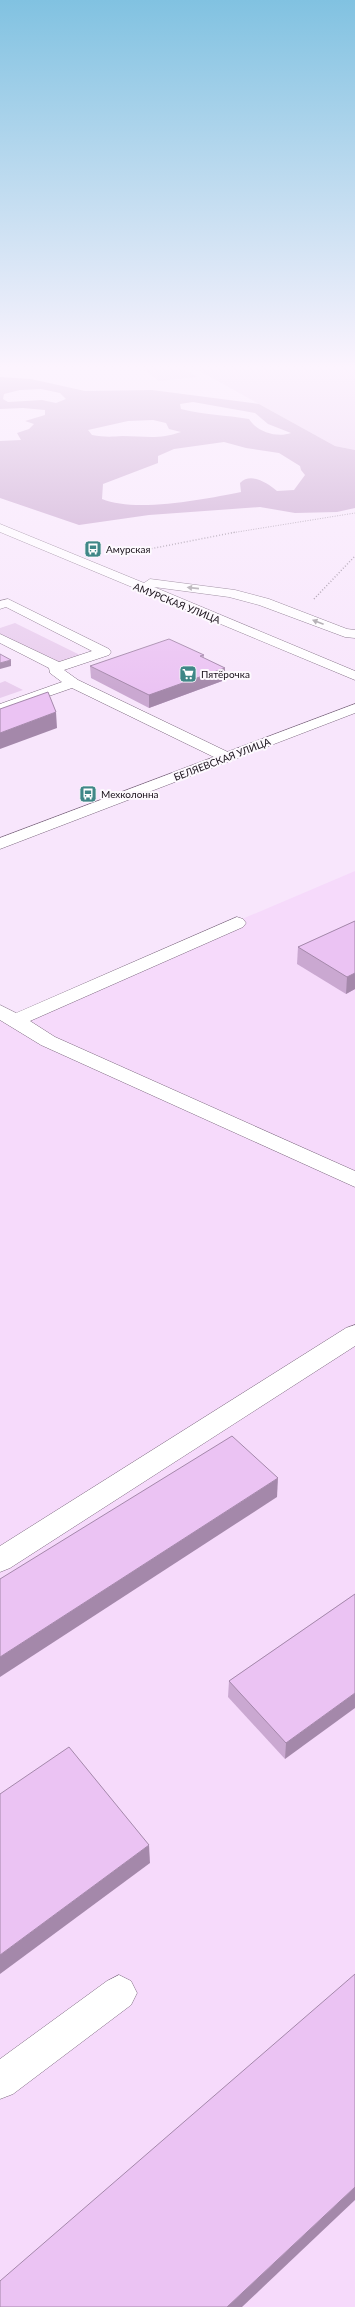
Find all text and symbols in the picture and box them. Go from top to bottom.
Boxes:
bus stop icon: Амурская [83,539,103,559]
place label: Амурская [106,543,150,555]
street label: АМУРСКАЯ УЛИЦА [132,580,222,626]
one-way arrow [187,585,199,592]
one-way arrow [312,619,324,625]
supermarket icon: Пятёрочка [178,664,198,684]
place label: Пятёрочка [201,668,250,680]
street label: БЕЛЯЕВСКАЯ УЛИЦА [172,735,272,783]
bus stop icon: Мехколонна [78,784,98,804]
place label: Мехколонна [101,788,159,800]

